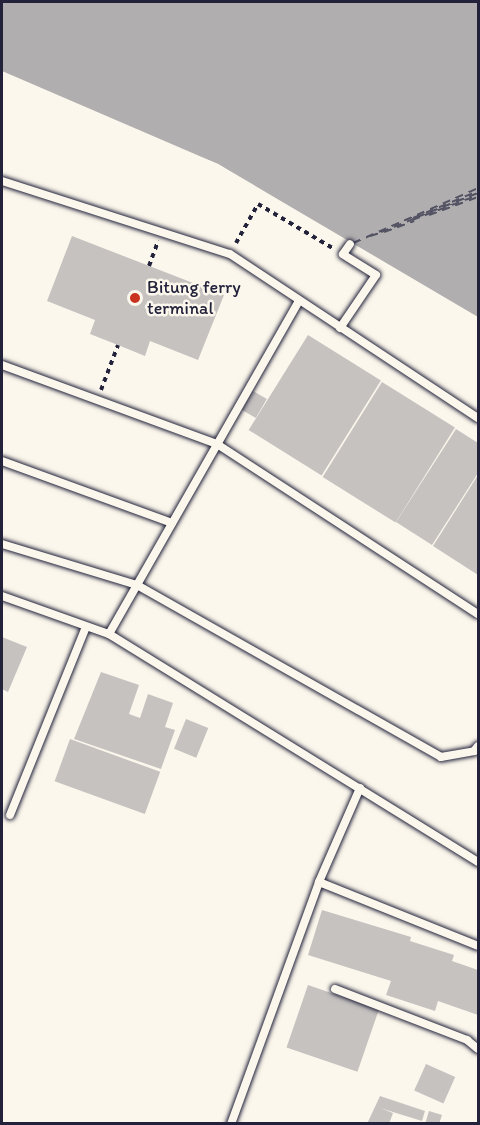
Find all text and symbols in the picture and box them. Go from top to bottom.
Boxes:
place label: Bitung ferry terminal [147,277,240,320]
marker: Bitung ferry terminal [128,291,142,305]

